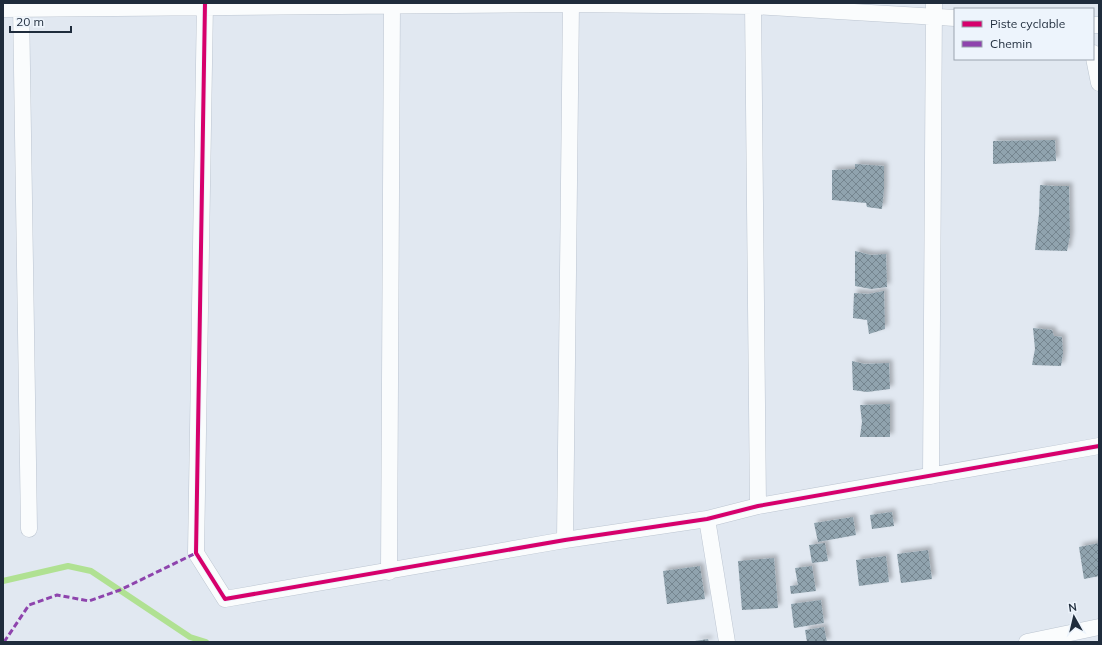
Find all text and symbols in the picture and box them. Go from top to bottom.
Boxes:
scale bar [10,8,71,34]
legend [954,8,1094,60]
text: 20 m [16,14,44,29]
text: Piste cyclable [990,16,1065,31]
text: Chemin [990,36,1032,51]
north arrow [1054,597,1094,637]
text: N [1068,600,1078,615]

